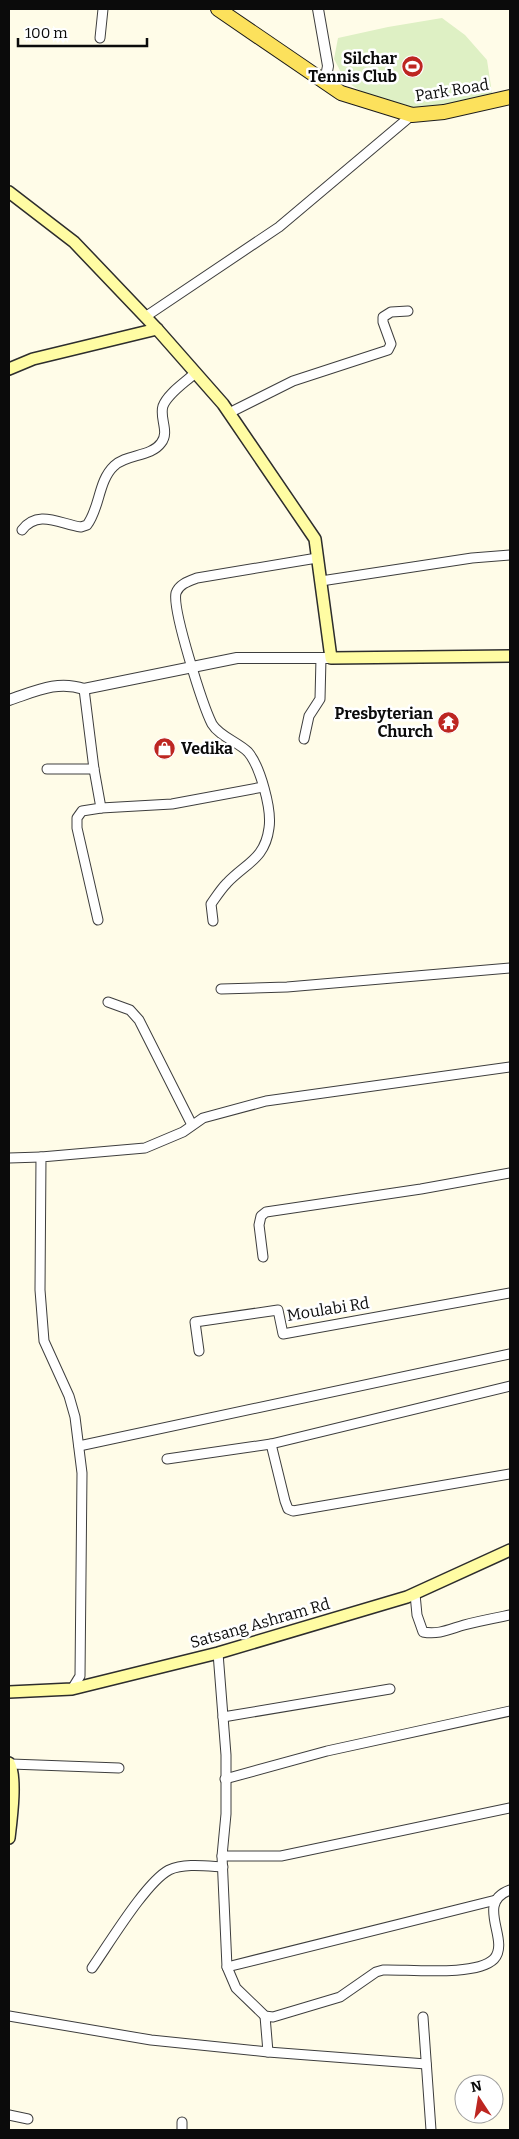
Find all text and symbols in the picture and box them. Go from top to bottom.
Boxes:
scale bar [18,15,146,47]
text: 100 m [25,24,68,42]
place label: Silchar Tennis Club [308,49,397,86]
sports icon: Silchar Tennis Club [401,55,425,79]
street label: Park Road [414,75,491,105]
place label: Presbyterian Church [334,704,434,741]
temple icon: Presbyterian Church [437,710,461,734]
shop icon: Vedika [153,736,177,760]
place label: Vedika [181,739,233,758]
street label: Moulabi Rd [285,1293,371,1325]
street label: Satsang Ashram Rd [188,1594,333,1652]
north arrow [454,2074,504,2124]
text: N [469,2077,484,2096]

